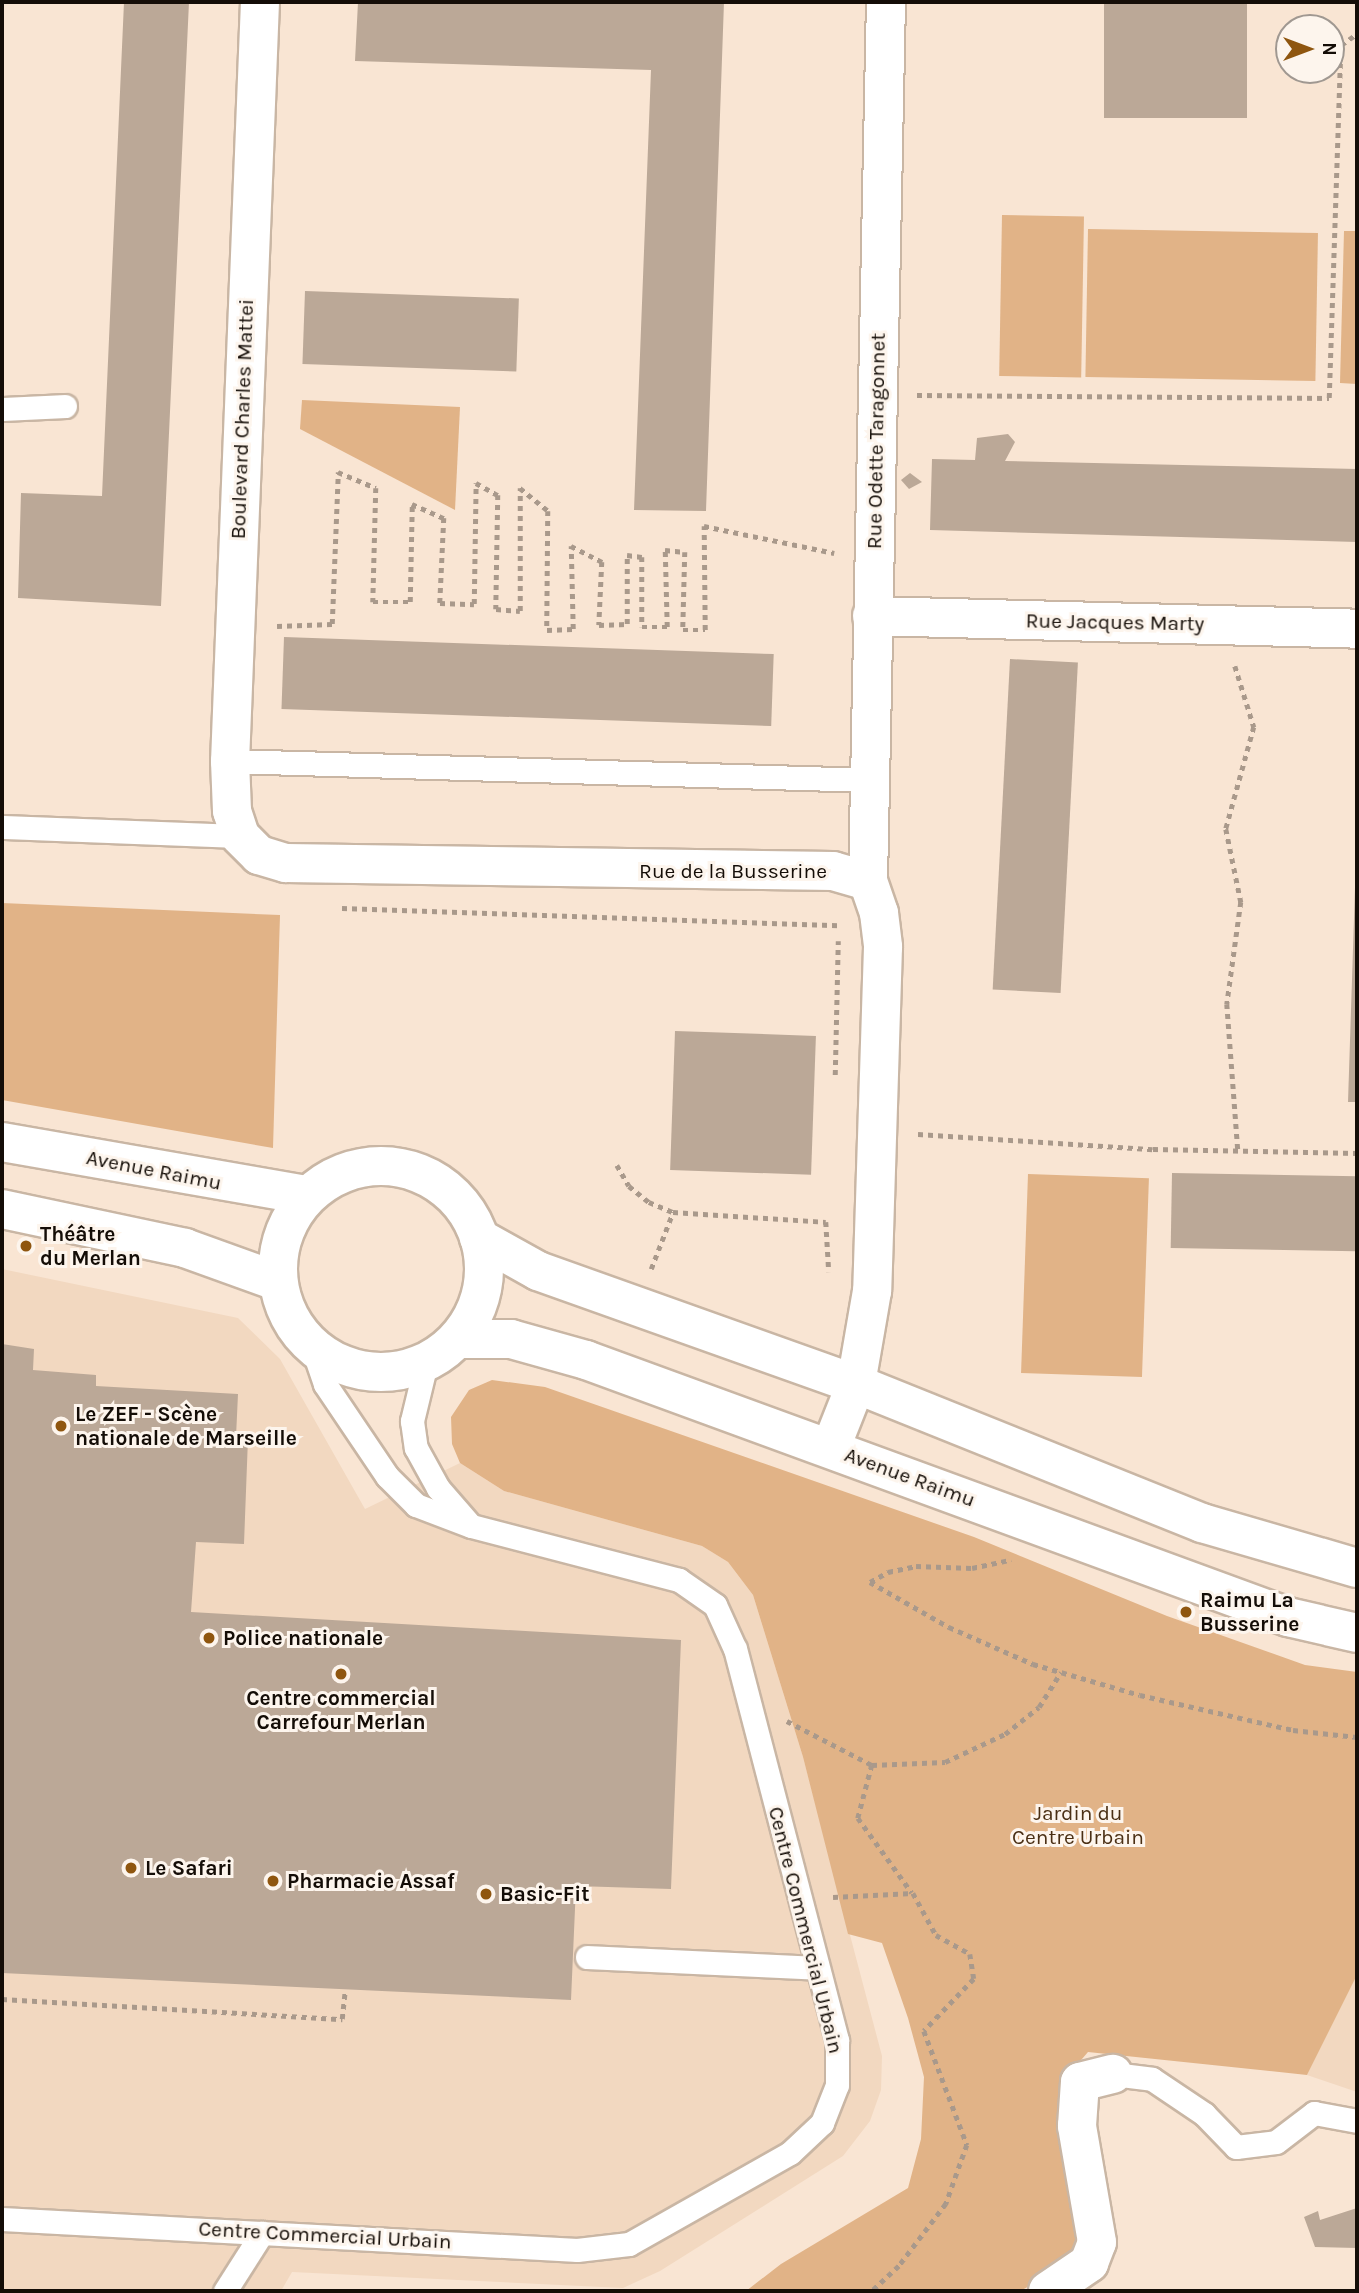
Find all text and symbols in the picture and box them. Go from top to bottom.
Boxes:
north arrow [1275,14,1345,84]
text: N [1318,42,1340,56]
street label: Boulevard Charles Mattei [225,298,259,540]
street label: Rue Odette Taragonnet [862,333,890,549]
street label: Rue Jacques Marty [1025,608,1205,636]
street label: Rue de la Busserine [639,858,827,884]
street label: Avenue Raimu [84,1145,224,1195]
place label: Théâtre du Merlan [40,1221,141,1271]
marker: Théâtre du Merlan [18,1238,34,1254]
place label: Le ZEF - Scène nationale de Marseille [75,1401,297,1451]
marker: Le ZEF - Scène nationale de Marseille [53,1418,69,1434]
street label: Avenue Raimu [841,1442,979,1512]
place label: Raimu La Busserine [1200,1587,1299,1637]
marker: Raimu La Busserine [1178,1604,1194,1620]
place label: Police nationale [223,1625,383,1651]
marker: Police nationale [201,1630,217,1646]
marker: Centre commercial Carrefour Merlan [333,1666,349,1682]
place label: Centre commercial Carrefour Merlan [246,1685,436,1735]
park label: Jardin du Centre Urbain [1012,1800,1144,1850]
street label: Centre Commercial Urbain [763,1804,849,2056]
place label: Le Safari [145,1855,233,1881]
marker: Le Safari [123,1860,139,1876]
place label: Pharmacie Assaf [287,1868,455,1894]
marker: Pharmacie Assaf [265,1873,281,1889]
place label: Basic-Fit [500,1881,589,1907]
marker: Basic-Fit [478,1886,494,1902]
street label: Centre Commercial Urbain [198,2216,452,2254]

